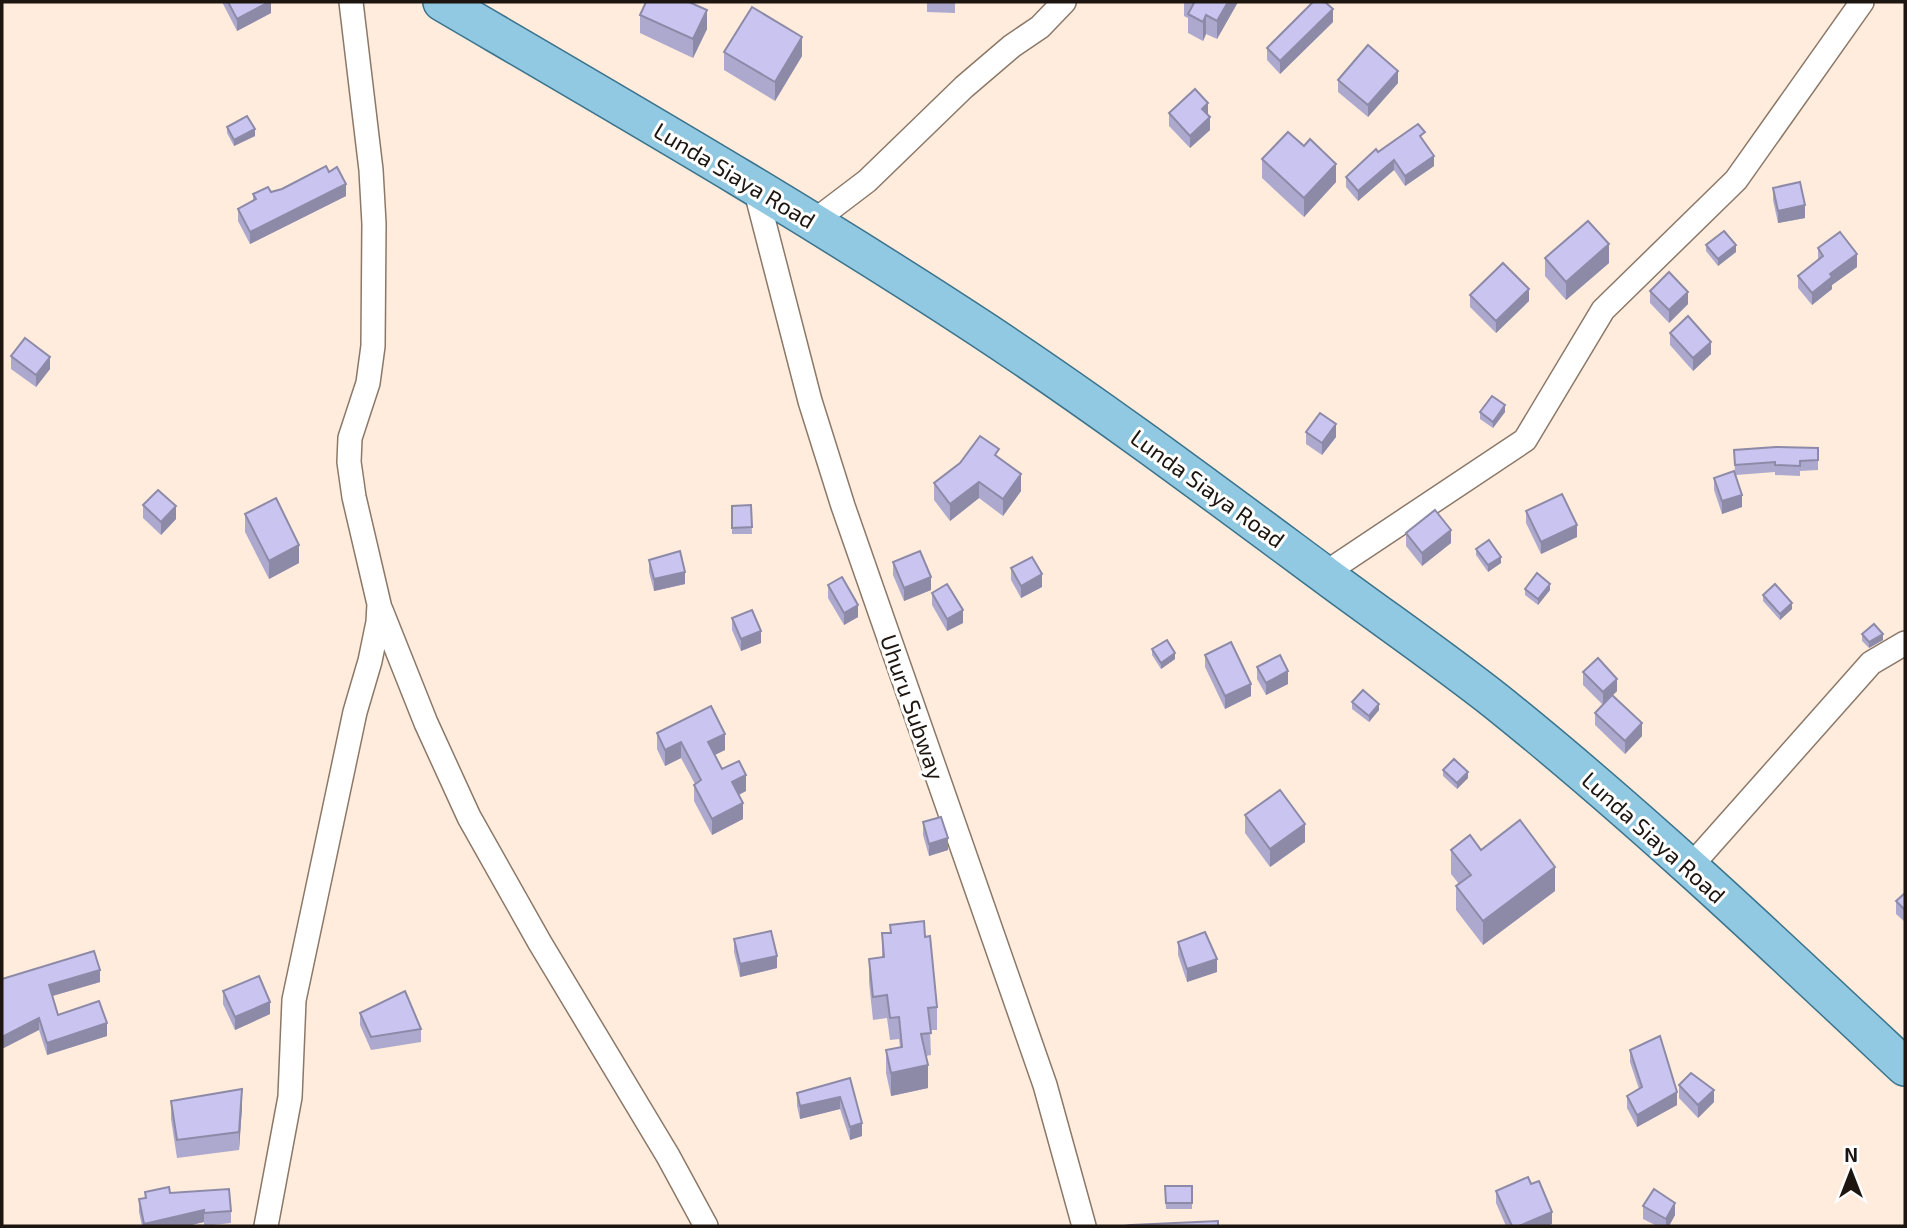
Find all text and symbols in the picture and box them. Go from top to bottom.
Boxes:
street label: Lunda Siaya Road [649,116,821,234]
street label: Lunda Siaya Road [1126,423,1290,553]
street label: Uhuru Subway [875,631,951,783]
street label: Lunda Siaya Road [1577,765,1731,909]
north arrow [1816,1137,1886,1207]
text: N [1844,1143,1858,1166]

